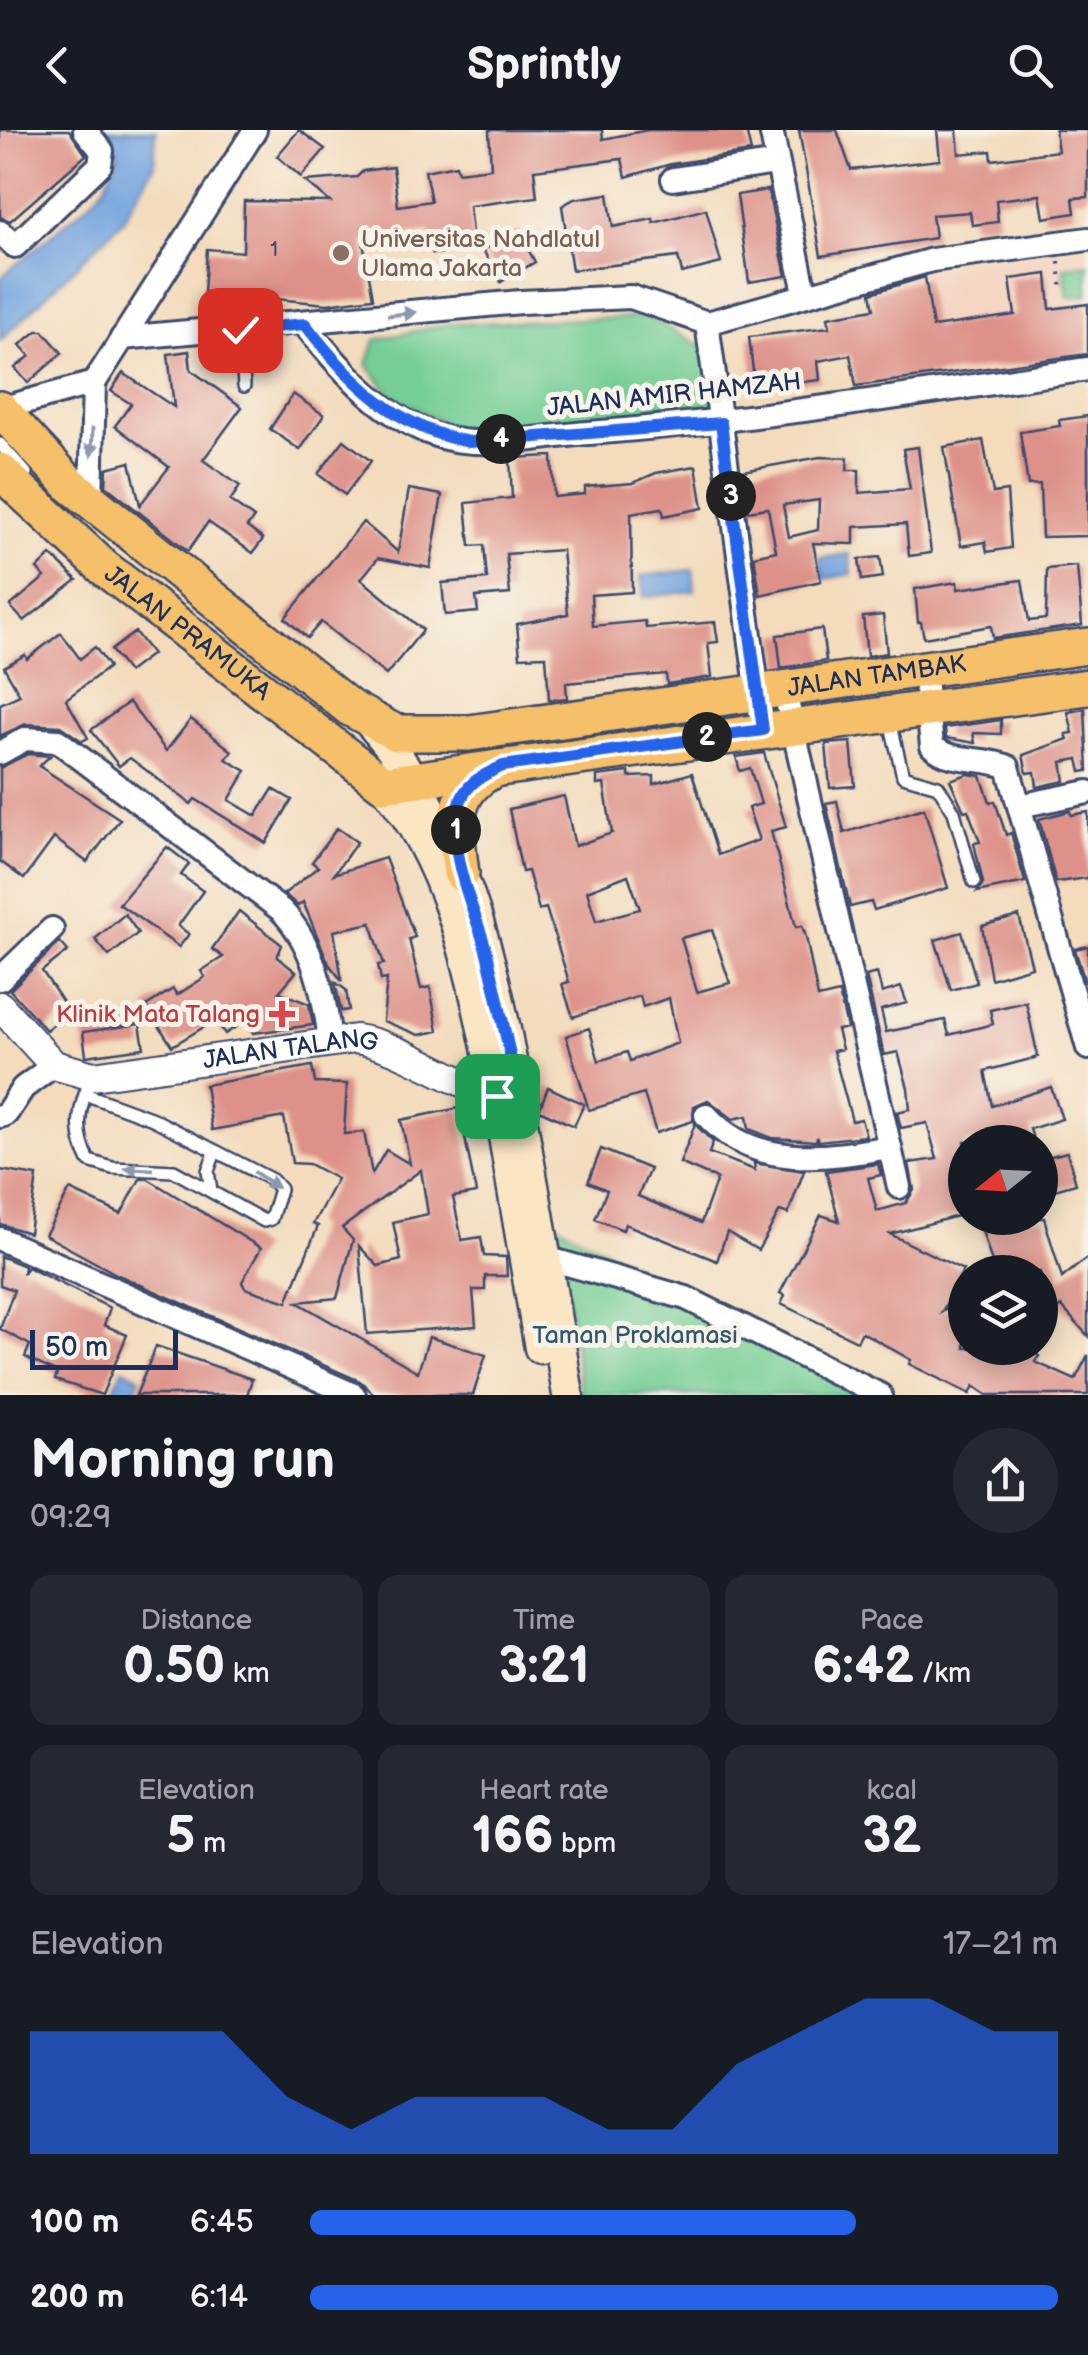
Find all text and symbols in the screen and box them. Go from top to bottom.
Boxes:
icon: back [30,38,85,93]
text: Sprintly [467,38,621,93]
icon: search [1003,38,1058,93]
place label: Universitas Nahdlatul Ulama Jakarta [361,224,600,284]
house number: 1 [270,238,278,262]
marker: Universitas Nahdlatul Ulama Jakarta [330,242,352,264]
pin [198,288,283,373]
icon: check [213,303,268,358]
one-way arrow [387,306,419,322]
street label: JALAN AMIR HAMZAH [545,366,803,424]
pin: 4 [476,414,526,464]
text: 4 [493,422,509,455]
one-way arrow [84,426,100,458]
pin: 3 [706,471,756,521]
text: 3 [723,479,739,512]
street label: JALAN PRAMUKA [98,558,278,707]
street label: JALAN TAMBAK [785,648,968,704]
pin: 2 [682,712,732,762]
text: 2 [699,720,715,753]
pin: 1 [431,805,481,855]
text: 1 [450,813,462,846]
place label: Klinik Mata Talang [56,999,260,1030]
marker: Klinik Mata Talang [269,1001,295,1027]
street label: JALAN TALANG [201,1023,381,1076]
pin [455,1054,540,1139]
icon: arrive [470,1069,525,1124]
north arrow [948,1125,1058,1235]
map controls [948,1125,1058,1365]
one-way arrow [122,1161,154,1177]
one-way arrow [252,1169,279,1189]
button: layers [948,1255,1058,1365]
park label: Taman Proklamasi [532,1320,738,1351]
scale bar [30,1325,178,1370]
text: 50 m [45,1331,108,1364]
text: Morning run [30,1427,335,1494]
button: share [953,1428,1058,1533]
text: 09:29 [30,1498,111,1537]
text: Distance [140,1604,252,1637]
text: Time [513,1604,575,1637]
text: Pace [860,1604,924,1637]
text: 0.50 [123,1637,225,1697]
text: 3:21 [498,1637,590,1697]
text: 6:42 [812,1637,914,1697]
text: km [225,1657,270,1690]
text: /km [914,1657,971,1690]
text: Elevation [138,1774,255,1807]
text: Heart rate [479,1774,609,1807]
text: kcal [867,1774,917,1807]
text: 5 [167,1807,195,1867]
text: 166 [472,1807,553,1867]
text: 32 [862,1807,921,1867]
text: m [195,1827,226,1860]
text: bpm [553,1827,616,1860]
text: Elevation [30,1925,163,1964]
text: 17–21 m [943,1925,1058,1964]
text: 100 m [30,2203,119,2242]
text: 6:45 [190,2203,254,2242]
text: 200 m [30,2278,124,2317]
text: 6:14 [190,2278,248,2317]

